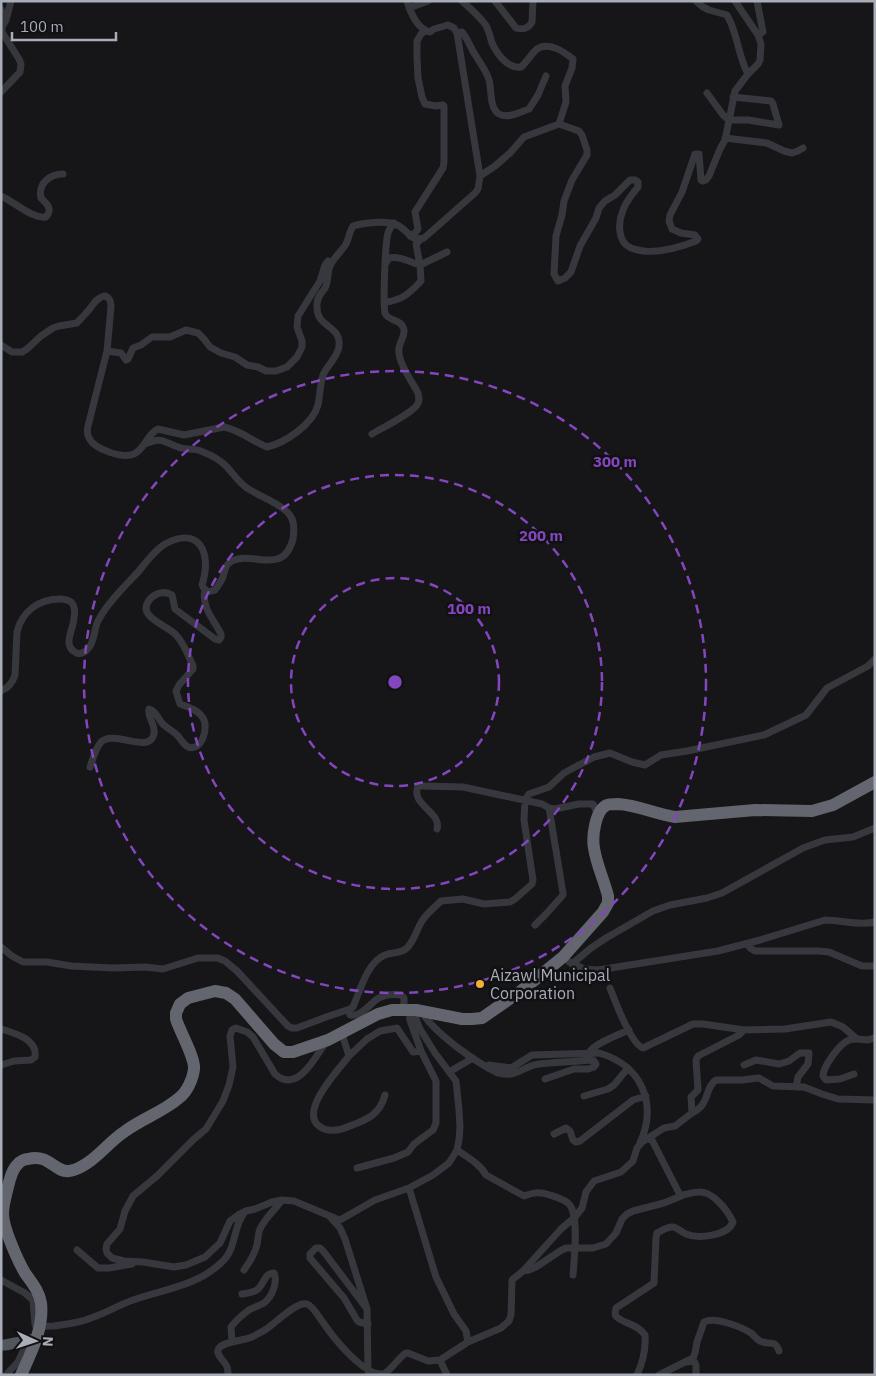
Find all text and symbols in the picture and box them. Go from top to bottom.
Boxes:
scale bar [12,10,116,42]
text: 100 m [20,17,64,36]
text: 300 m [593,452,637,471]
text: 200 m [519,526,563,545]
text: 100 m [447,599,491,618]
centre of rings [386,673,404,691]
place label: Aizawl Municipal Corporation [490,965,610,1003]
marker: Aizawl Municipal Corporation [474,978,486,990]
north arrow [10,1316,60,1366]
text: N [39,1336,57,1347]

